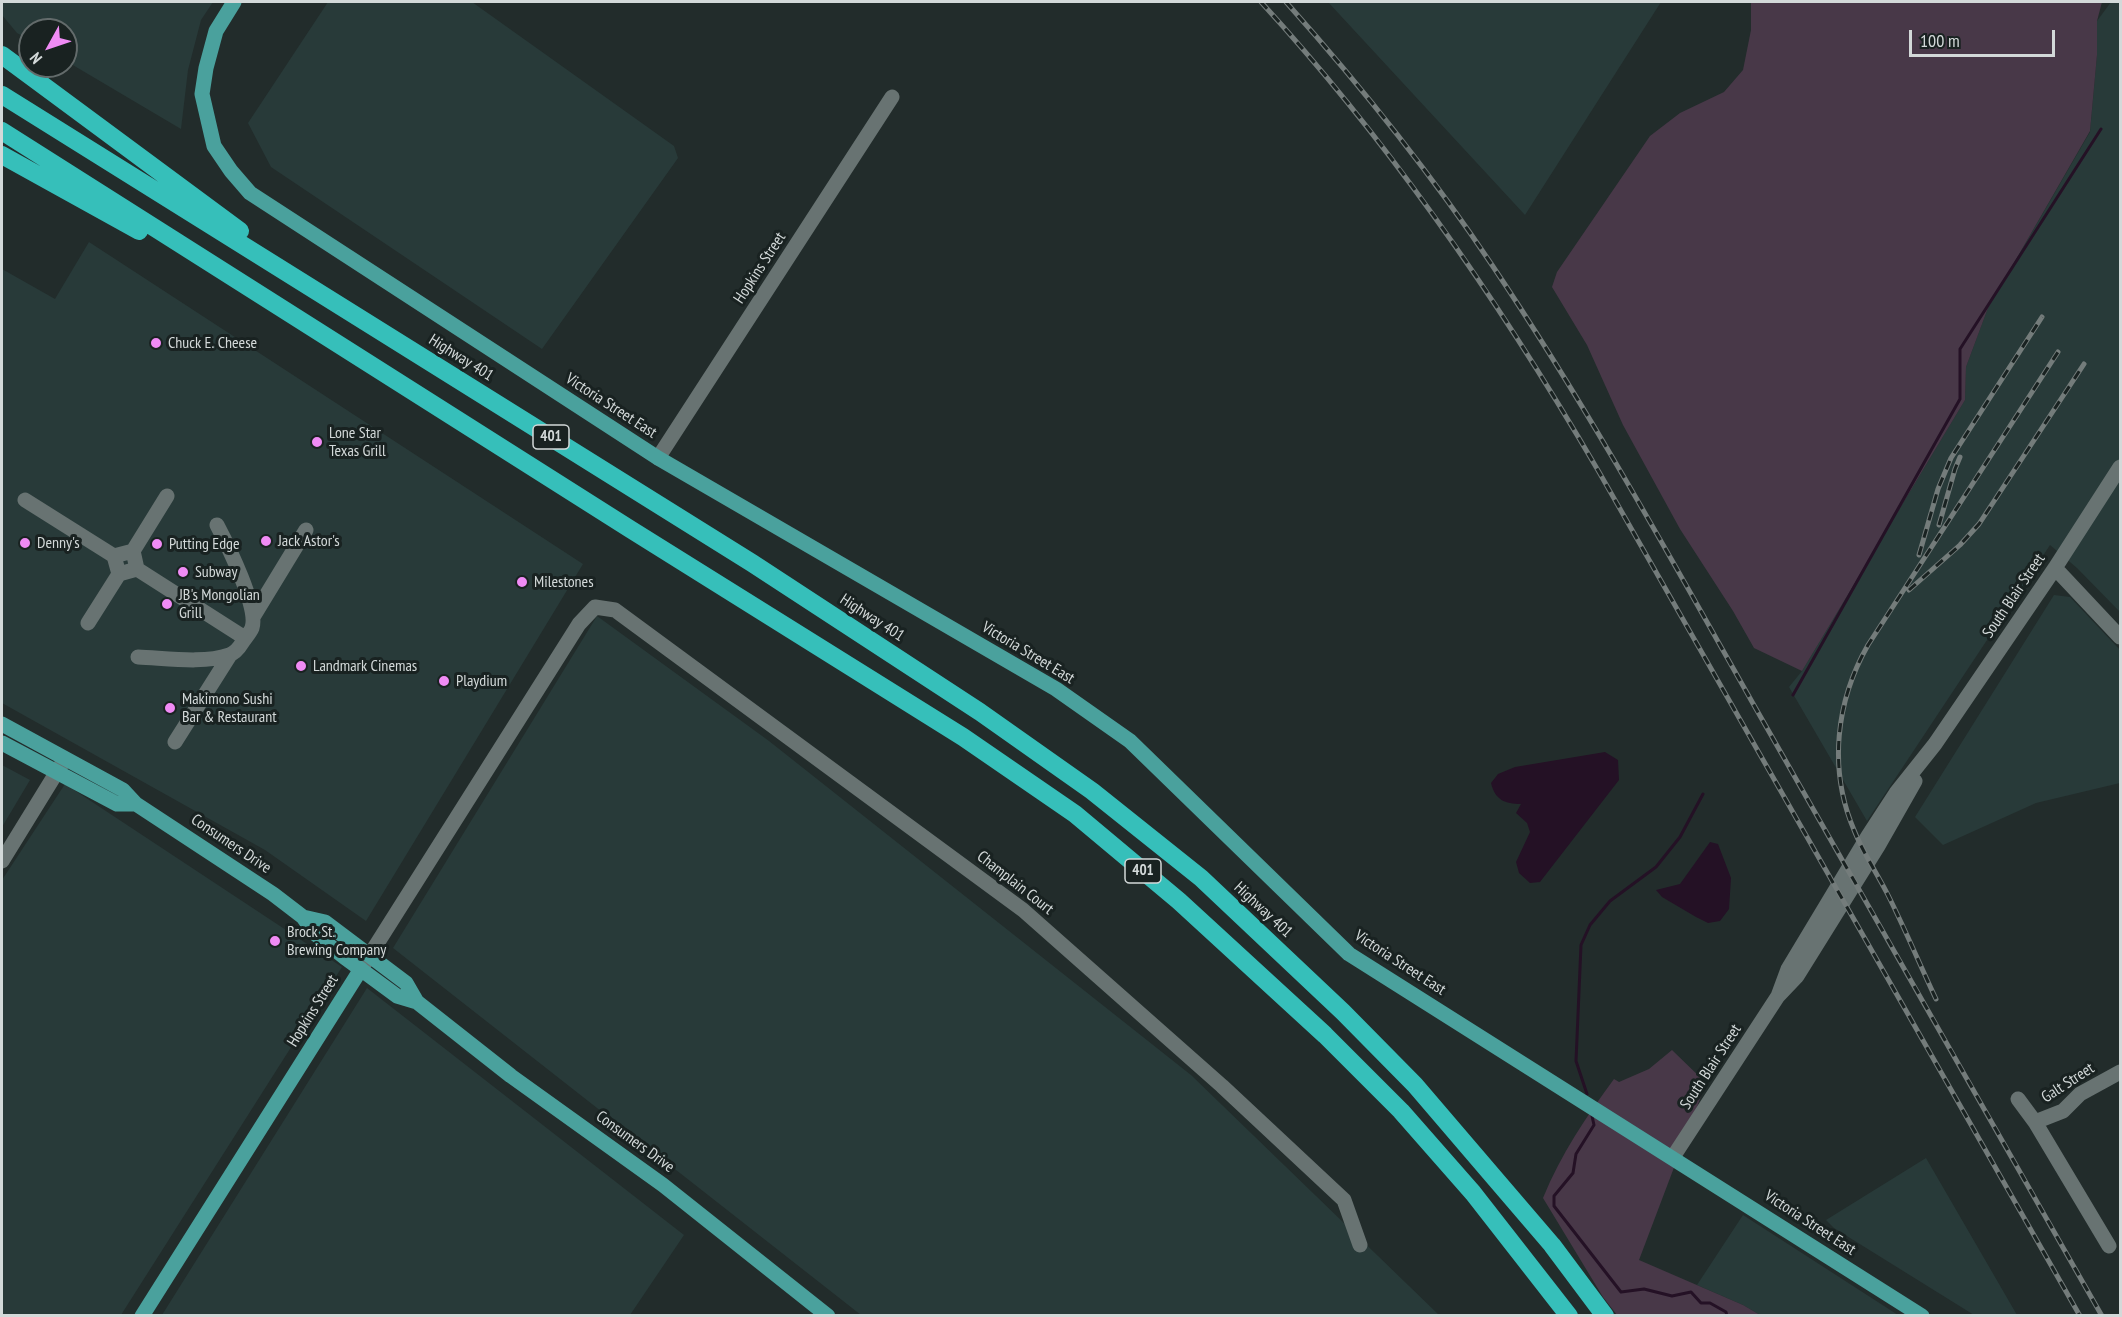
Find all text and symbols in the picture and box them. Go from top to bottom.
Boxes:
north arrow [18,18,78,78]
scale bar [1912,18,2058,56]
text: 100 m [1920,29,1960,52]
text: N [25,49,46,68]
street label: Hopkins Street [730,229,790,307]
street label: Highway 401 [425,331,497,385]
place label: Chuck E. Cheese [168,333,257,353]
marker: Chuck E. Cheese [149,336,163,350]
street label: Victoria Street East [562,369,660,443]
place label: Lone Star Texas Grill [329,423,386,461]
road number: 401 [533,425,569,449]
marker: Lone Star Texas Grill [310,435,324,449]
place label: Jack Astor's [278,531,340,551]
place label: Denny's [37,533,80,553]
place label: Putting Edge [169,534,240,554]
marker: Jack Astor's [259,534,273,548]
marker: Denny's [18,536,32,550]
marker: Putting Edge [150,537,164,551]
street label: South Blair Street [1979,550,2049,642]
place label: Subway [195,562,237,582]
marker: Subway [176,565,190,579]
place label: Milestones [534,572,594,592]
marker: Milestones [515,575,529,589]
place label: JB's Mongolian Grill [179,585,260,623]
street label: Highway 401 [836,590,908,646]
marker: JB's Mongolian Grill [160,597,174,611]
street label: Victoria Street East [978,618,1078,688]
place label: Landmark Cinemas [313,656,417,676]
marker: Landmark Cinemas [294,659,308,673]
place label: Playdium [456,671,507,691]
marker: Playdium [437,674,451,688]
place label: Makimono Sushi Bar & Restaurant [182,689,277,727]
marker: Makimono Sushi Bar & Restaurant [163,701,177,715]
street label: Consumers Drive [187,810,275,878]
street label: Champlain Court [973,847,1057,919]
road number: 401 [1125,859,1161,883]
street label: Highway 401 [1230,878,1296,942]
place label: Brock St. Brewing Company [287,922,386,960]
street label: Victoria Street East [1351,926,1449,1000]
marker: Brock St. Brewing Company [268,934,282,948]
street label: Hopkins Street [283,972,343,1050]
street label: South Blair Street [1676,1021,1746,1113]
street label: Galt Street [2038,1059,2098,1107]
street label: Consumers Drive [592,1107,678,1177]
street label: Victoria Street East [1761,1186,1859,1260]

